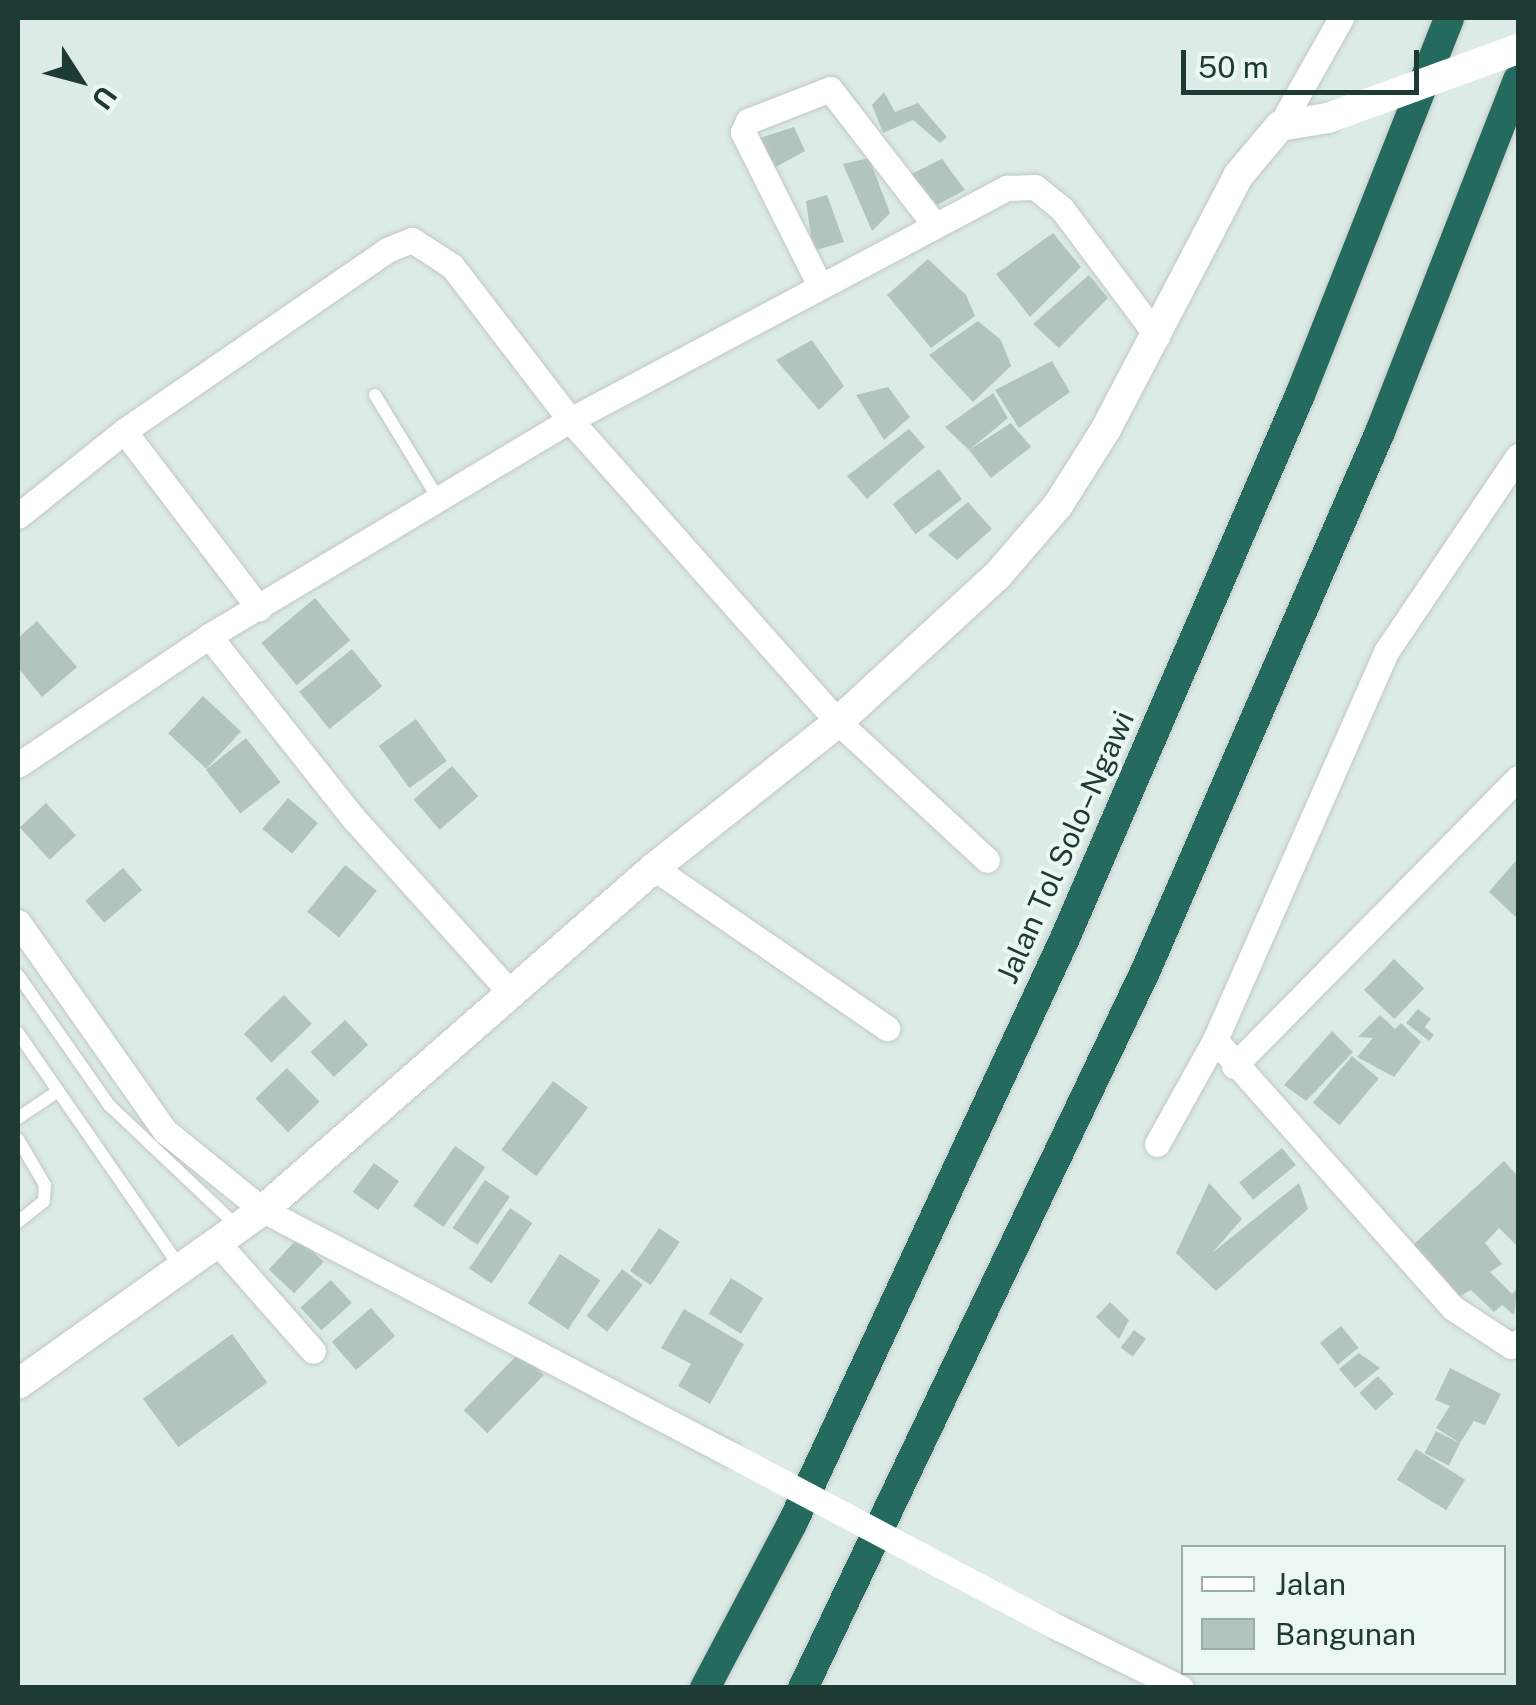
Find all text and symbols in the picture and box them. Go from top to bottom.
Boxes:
north arrow [30,30,130,130]
scale bar [1186,30,1424,92]
text: 50 m [1198,49,1269,85]
text: U [85,80,124,116]
street label: Jalan Tol Solo–Ngawi [989,705,1141,989]
legend [1181,1545,1506,1675]
text: Jalan [1275,1566,1346,1602]
text: Bangunan [1275,1616,1416,1652]

